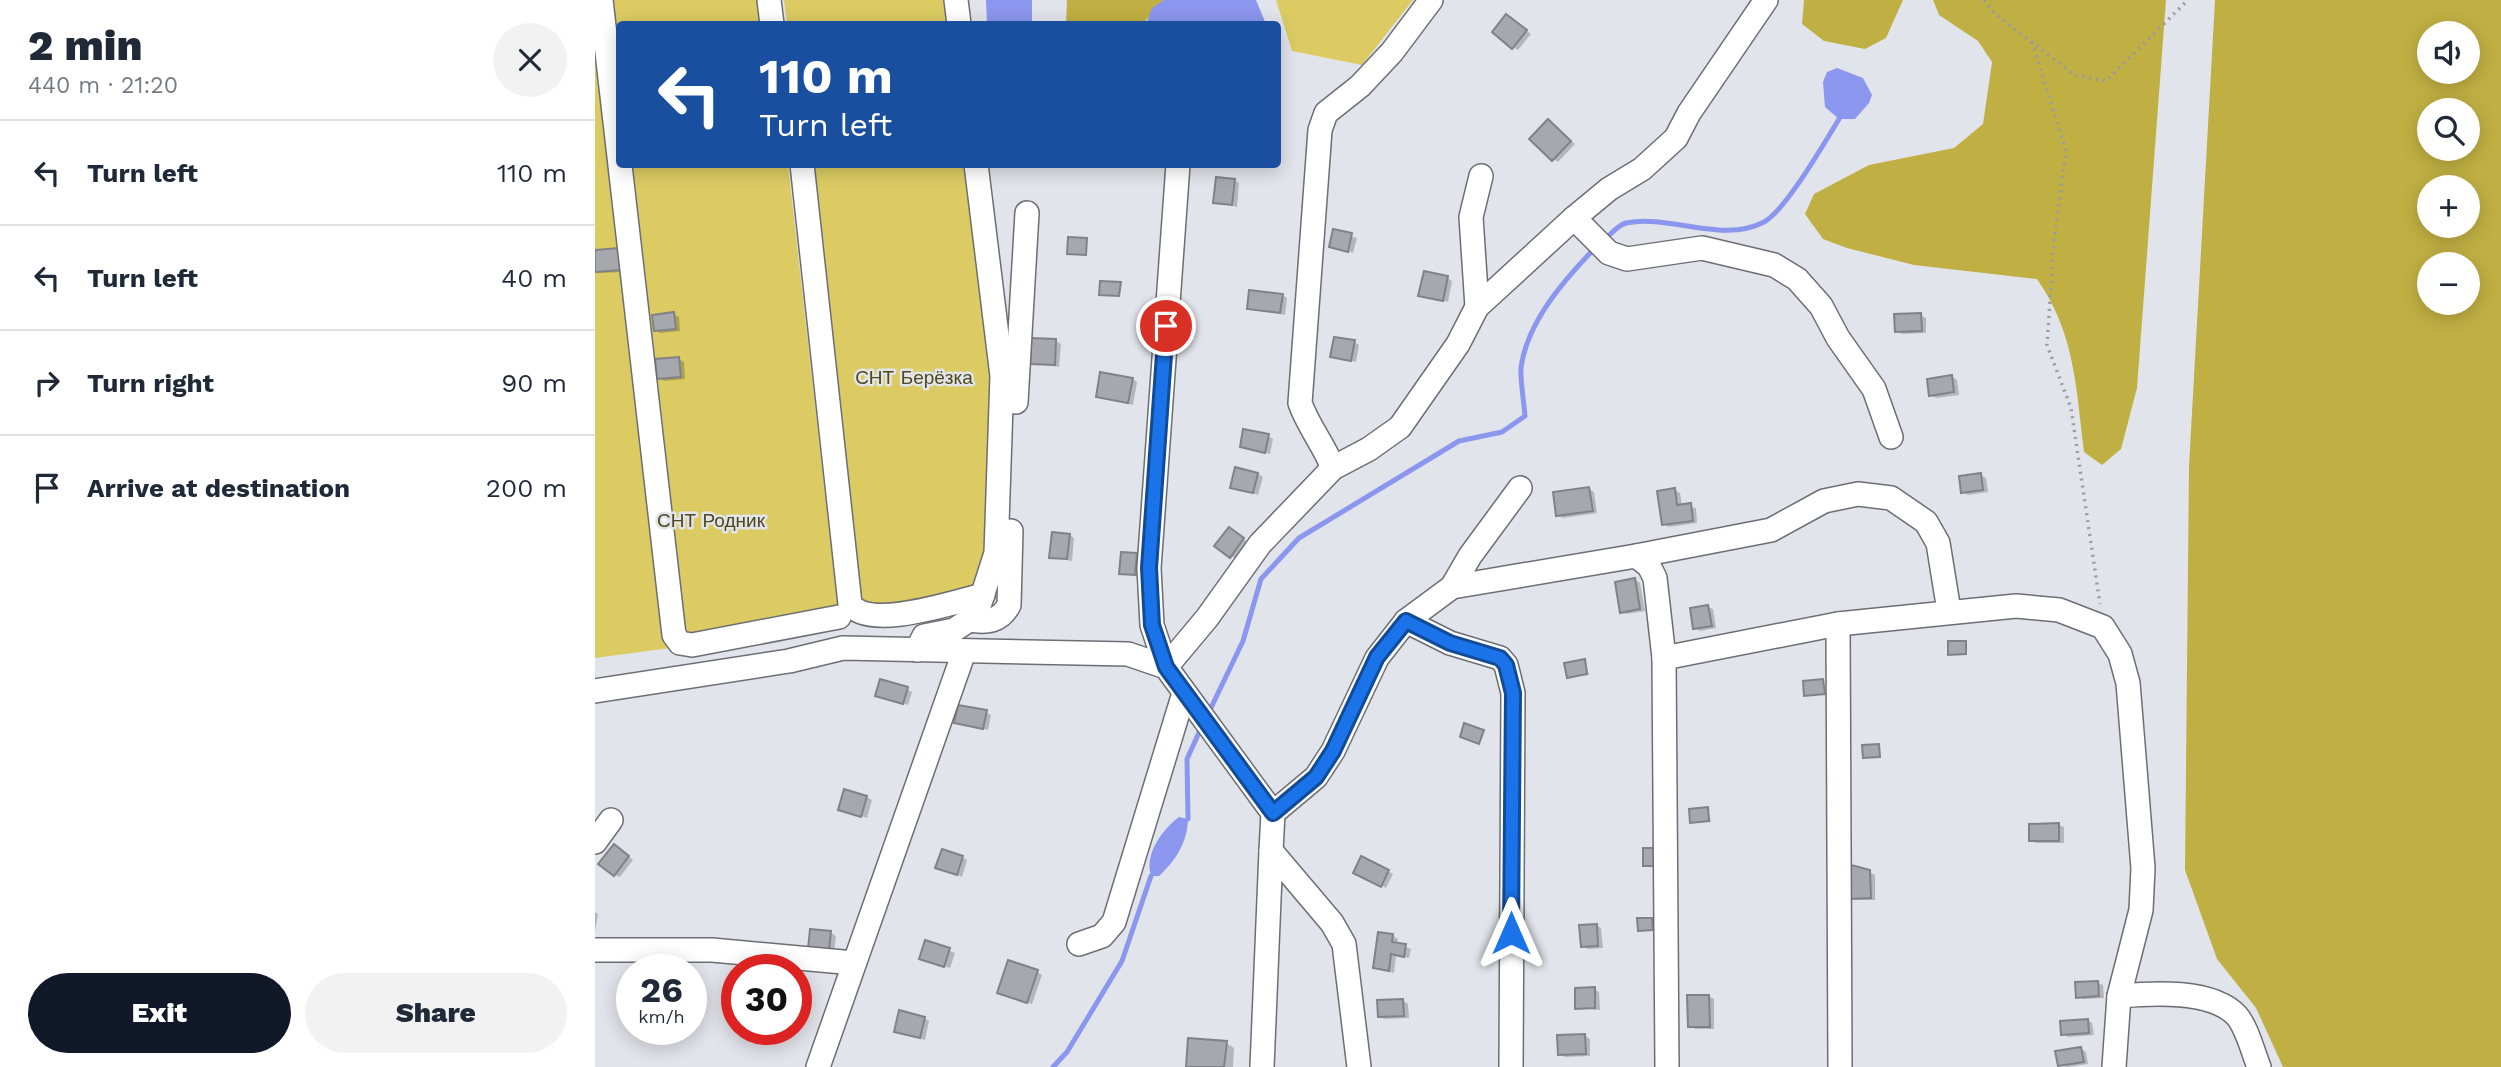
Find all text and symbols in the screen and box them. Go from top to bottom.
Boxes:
text: 2 min [28,21,142,70]
map controls [2417,21,2480,315]
button: sound [2417,21,2480,84]
button: close [493,23,567,97]
text: 110 m [759,47,893,105]
icon: left [644,49,735,140]
text: 440 m · 21:20 [28,72,178,99]
button: search [2417,98,2480,161]
text: Turn left [759,106,892,144]
icon: left [28,154,66,192]
text: Turn left [87,158,198,188]
text: 110 m [497,158,567,188]
button: + [2417,175,2480,238]
button: − [2417,252,2480,315]
icon: left [28,259,66,297]
text: Turn left [87,263,198,293]
text: 40 m [501,263,567,293]
pin [1136,296,1196,356]
icon: arrive [1147,307,1185,345]
icon: right [28,364,66,402]
park label: СНТ Берёзка [855,366,973,389]
text: Turn right [87,368,214,398]
text: 90 m [501,368,567,398]
icon: arrive [28,469,66,507]
text: Arrive at destination [87,473,350,503]
text: 200 m [486,473,567,503]
park label: СНТ Родник [657,509,766,532]
position arrow [1474,896,1548,970]
speed limit sign: 30 [721,954,812,1045]
text: 26 [640,969,683,1011]
button: Exit [28,973,291,1053]
button: Share [305,973,567,1053]
text: km/h [638,1006,685,1027]

